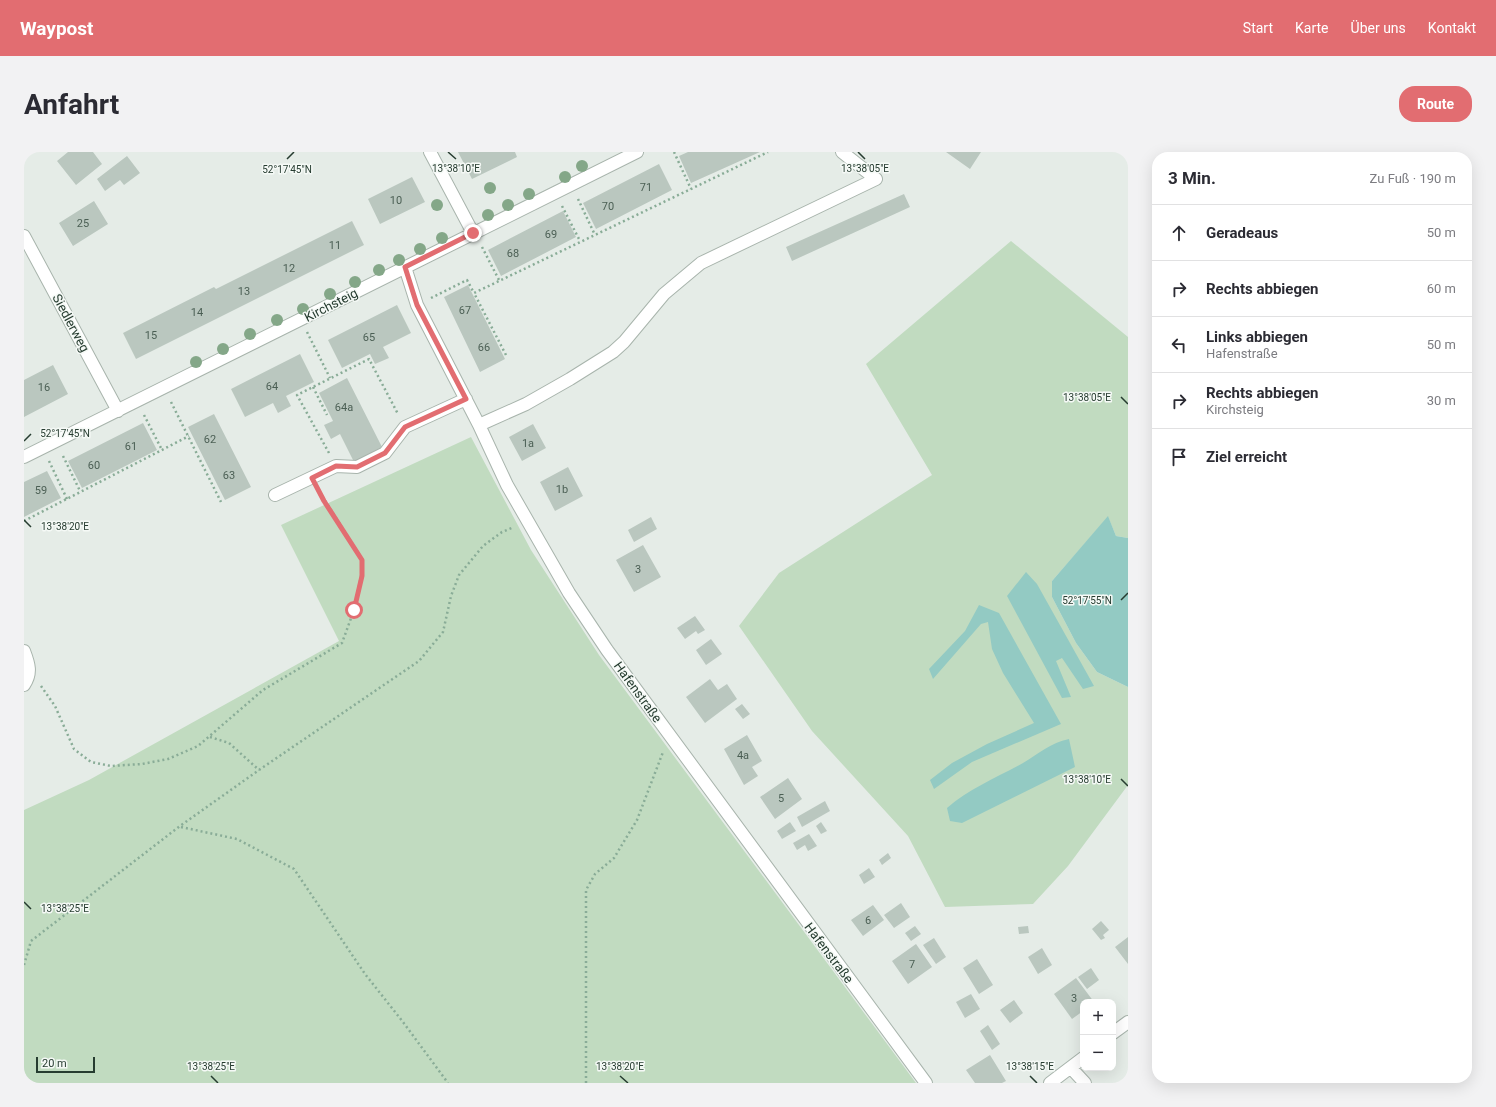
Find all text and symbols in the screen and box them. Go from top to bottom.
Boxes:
text: Waypost [20,17,94,40]
text: Start [1243,20,1273,36]
text: Karte [1295,20,1329,36]
text: Über uns [1351,20,1406,36]
text: Kontakt [1428,20,1476,36]
button: Route [1399,86,1472,122]
text: Anfahrt [24,88,119,121]
text: 13°38'10"E [432,163,480,174]
text: 13°38'05"E [841,163,889,174]
text: 52°17'45"N [262,164,312,175]
text: 3 Min. [1168,168,1216,188]
text: Zu Fuß · 190 m [1370,171,1456,186]
house number: 71 [640,181,652,194]
house number: 10 [390,194,402,207]
house number: 70 [602,200,614,213]
house number: 25 [77,217,89,230]
icon: ahead [1168,222,1190,244]
route end [464,224,482,242]
text: Geradeaus [1206,224,1278,242]
text: 50 m [1427,225,1456,240]
house number: 69 [545,228,557,241]
house number: 11 [329,239,341,252]
house number: 68 [507,247,519,260]
house number: 12 [283,262,295,275]
icon: right [1168,278,1190,300]
text: Rechts abbiegen [1206,280,1319,298]
text: 60 m [1427,281,1456,296]
house number: 13 [238,285,250,298]
street label: Kirchsteig [302,285,360,325]
street label: Siedlerweg [49,291,93,355]
house number: 67 [459,304,471,317]
house number: 14 [191,306,203,319]
text: Links abbiegen [1206,328,1308,346]
house number: 15 [145,329,157,342]
house number: 65 [363,331,375,344]
icon: left [1168,334,1190,356]
text: 50 m [1427,337,1456,352]
house number: 66 [478,341,490,354]
text: Hafenstraße [1206,346,1278,361]
house number: 64 [266,380,278,393]
house number: 16 [38,381,50,394]
text: Rechts abbiegen [1206,384,1319,402]
icon: right [1168,390,1190,412]
text: 13°38'05"E [1063,392,1111,403]
text: 30 m [1427,393,1456,408]
house number: 64a [335,401,353,414]
text: Kirchsteig [1206,402,1264,417]
text: 52°17'45"N [40,428,90,439]
house number: 62 [204,433,216,446]
house number: 1a [522,437,534,450]
house number: 61 [125,440,137,453]
icon: arrive [1168,446,1190,468]
text: Ziel erreicht [1206,448,1287,466]
house number: 60 [88,459,100,472]
house number: 63 [223,469,235,482]
house number: 1b [556,483,568,496]
house number: 59 [35,484,47,497]
text: 13°38'20"E [41,521,89,532]
house number: 3 [635,563,641,576]
text: 52°17'55"N [1062,595,1112,606]
route start [345,601,363,619]
street label: Hafenstraße [611,659,665,725]
house number: 4a [737,749,749,762]
text: 13°38'10"E [1063,774,1111,785]
house number: 5 [778,792,784,805]
text: 13°38'25"E [41,903,89,914]
house number: 6 [865,914,871,927]
street label: Hafenstraße [801,920,857,986]
house number: 7 [909,958,915,971]
house number: 3 [1071,992,1077,1005]
map controls [1080,999,1116,1071]
button: + [1080,999,1116,1035]
button: − [1080,1035,1116,1071]
scale bar [36,1055,95,1074]
text: 20 m [42,1057,67,1070]
text: 13°38'25"E [187,1061,235,1072]
text: 13°38'20"E [596,1061,644,1072]
text: 13°38'15"E [1006,1061,1054,1072]

